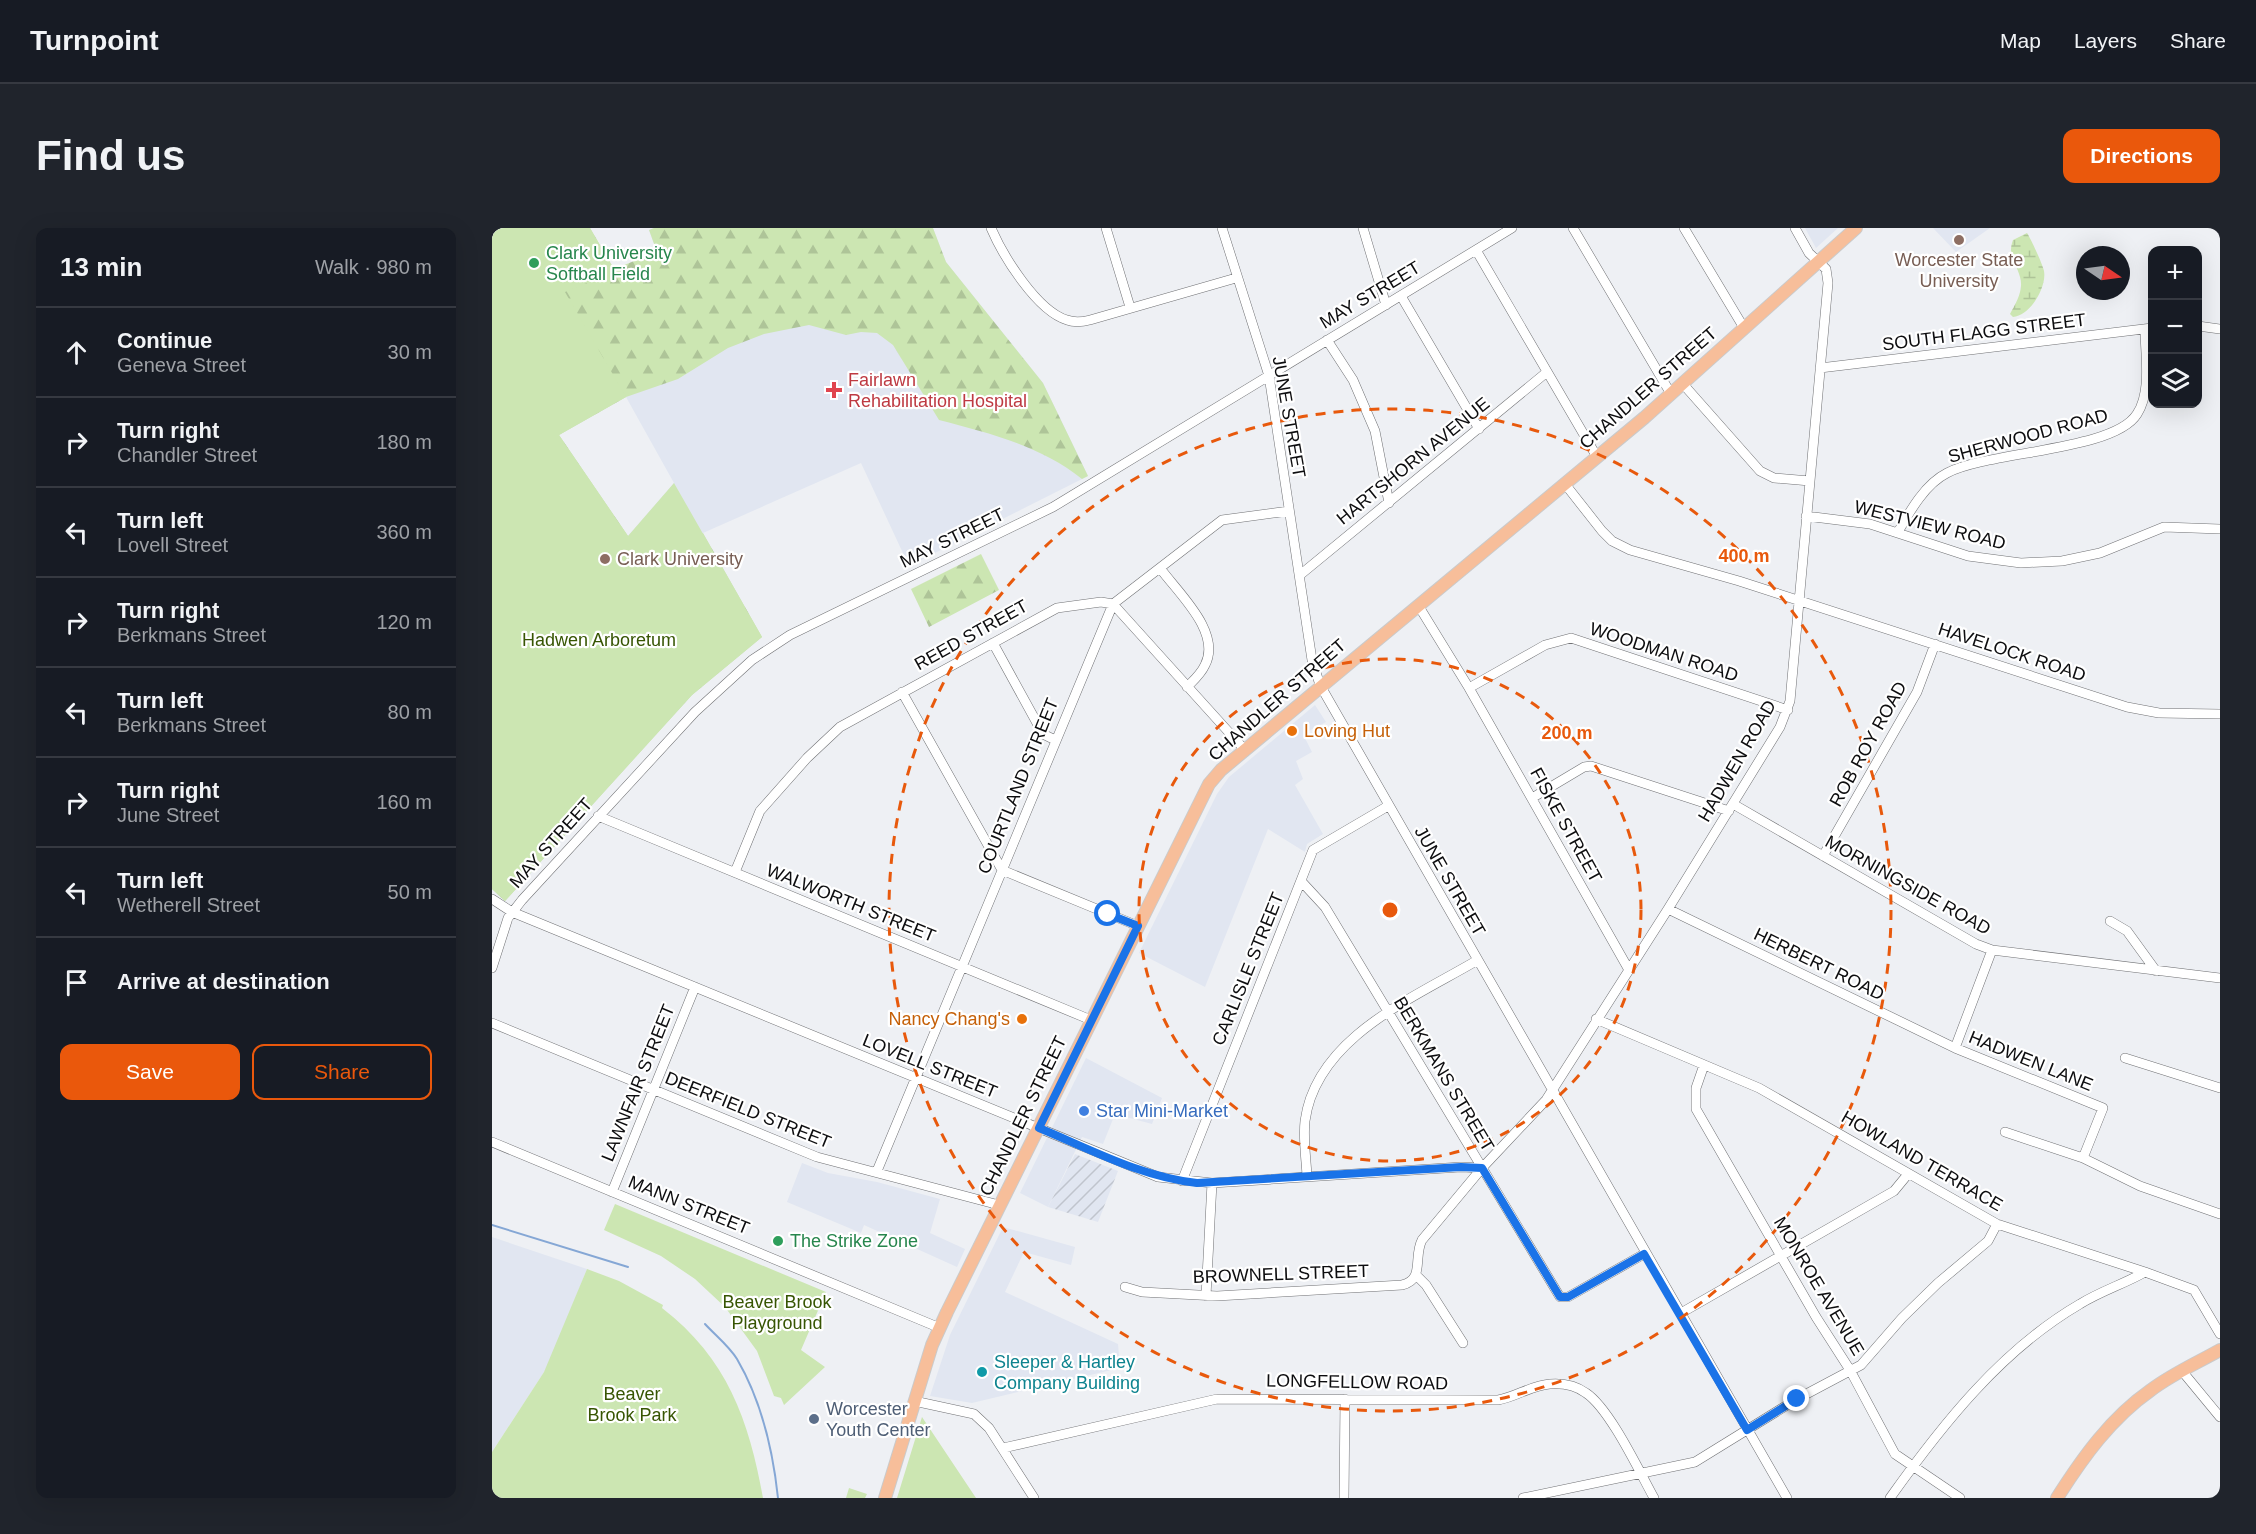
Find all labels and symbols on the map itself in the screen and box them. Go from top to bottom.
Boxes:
marker: Worcester State University [1952,233,1966,247]
place label: Clark University Softball Field [546,243,672,284]
north arrow [2076,246,2130,300]
place label: Worcester State University [1895,250,2023,291]
marker: Clark University Softball Field [527,256,541,270]
street label: MAY STREET [1316,257,1424,333]
street label: SOUTH FLAGG STREET [1881,310,2087,354]
street label: CHANDLER STREET [1575,323,1721,453]
street label: JUNE STREET [1268,355,1310,479]
place label: Fairlawn Rehabilitation Hospital [848,370,1027,411]
marker: Fairlawn Rehabilitation Hospital [825,381,843,399]
street label: HARTSHORN AVENUE [1333,393,1493,529]
street label: SHERWOOD ROAD [1946,405,2110,467]
street label: WESTVIEW ROAD [1852,497,2008,553]
street label: MAY STREET [897,504,1007,572]
text: 400 m [1718,546,1770,566]
place label: Clark University [617,549,743,569]
marker: Clark University [598,552,612,566]
street label: REED STREET [911,596,1031,674]
street label: WOODMAN ROAD [1587,619,1741,685]
street label: HAVELOCK ROAD [1936,619,2088,685]
park label: Hadwen Arboretum [522,630,676,650]
street label: CHANDLER STREET [1204,635,1350,765]
street label: ROB ROY ROAD [1825,678,1911,810]
street label: COURTLAND STREET [974,695,1062,877]
street label: HADWEN ROAD [1694,697,1780,825]
place label: Loving Hut [1304,721,1390,741]
text: 200 m [1541,723,1593,743]
marker: Loving Hut [1285,724,1299,738]
street label: FISKE STREET [1526,764,1606,886]
street label: MAY STREET [506,794,596,892]
street label: JUNE STREET [1411,823,1489,939]
street label: MORNINGSIDE ROAD [1822,831,1994,939]
street label: WALWORTH STREET [763,860,939,946]
street label: CARLISLE STREET [1208,890,1288,1048]
route start [1094,900,1120,926]
centre of rings [1380,900,1400,920]
street label: HERBERT ROAD [1751,924,1887,1004]
street label: BERKMANS STREET [1390,993,1498,1155]
street label: LAWNFAIR STREET [597,1002,679,1164]
place label: Nancy Chang's [889,1009,1010,1029]
marker: Nancy Chang's [1015,1012,1029,1026]
street label: HADWEN LANE [1966,1027,2096,1095]
street label: LOVELL STREET [860,1030,1000,1102]
street label: CHANDLER STREET [976,1033,1070,1199]
street label: DEERFIELD STREET [662,1068,834,1152]
place label: Star Mini-Market [1096,1101,1228,1121]
marker: Star Mini-Market [1077,1104,1091,1118]
street label: HOWLAND TERRACE [1838,1107,2006,1215]
street label: MANN STREET [625,1172,753,1238]
street label: MONROE AVENUE [1770,1213,1868,1359]
place label: The Strike Zone [790,1231,918,1251]
marker: The Strike Zone [771,1234,785,1248]
street label: BROWNELL STREET [1193,1261,1369,1287]
park label: Beaver Brook Playground [722,1292,833,1333]
place label: Sleeper & Hartley Company Building [994,1352,1140,1393]
marker: Sleeper & Hartley Company Building [975,1365,989,1379]
street label: LONGFELLOW ROAD [1266,1370,1448,1394]
park label: Beaver Brook Park [587,1384,678,1425]
route end [1783,1385,1809,1411]
place label: Worcester Youth Center [826,1399,930,1440]
marker: Worcester Youth Center [807,1412,821,1426]

